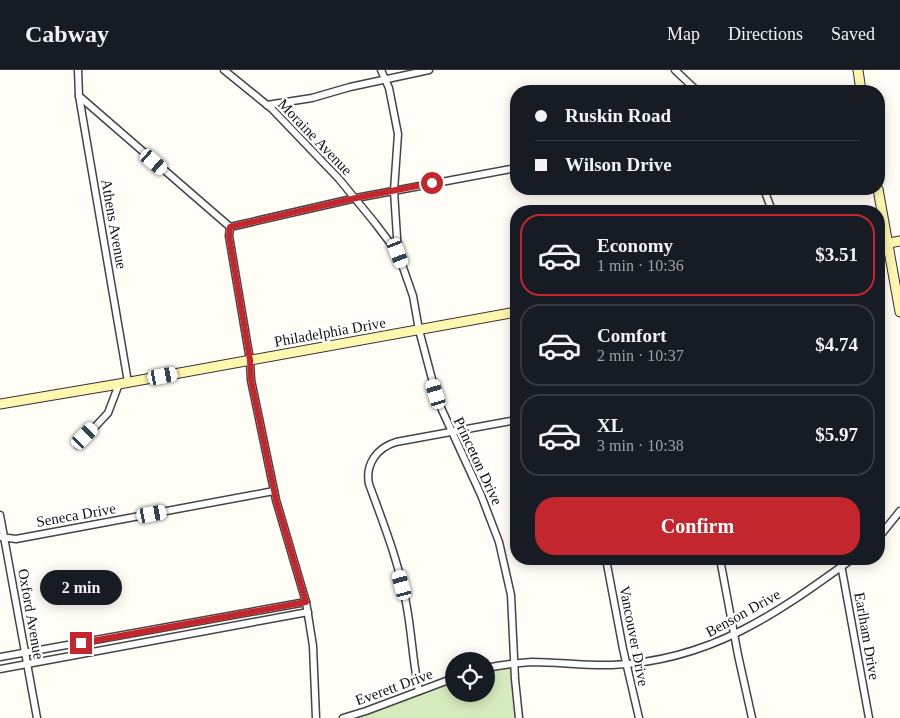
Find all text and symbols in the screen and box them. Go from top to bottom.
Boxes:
text: Cabway [25,21,109,47]
text: Map [667,24,700,44]
text: Directions [728,24,803,44]
text: Saved [831,24,875,44]
street label: Moraine Avenue [275,96,355,179]
text: Ruskin Road [565,105,671,126]
car [137,146,170,178]
text: Wilson Drive [565,154,672,175]
route start [421,172,443,194]
street label: Athens Avenue [98,178,130,271]
icon: car [537,233,582,278]
text: Economy [597,235,673,256]
car [385,236,410,270]
text: $3.51 [815,244,858,265]
text: 1 min · 10:36 [597,257,684,274]
street label: Philadelphia Drive [273,314,387,350]
icon: car [537,323,582,368]
text: Comfort [597,325,667,346]
text: $4.74 [815,334,858,355]
text: 2 min · 10:37 [597,347,684,364]
car [146,366,179,386]
car [424,377,447,411]
icon: car [537,413,582,458]
street label: Princeton Drive [451,414,506,508]
text: XL [597,415,623,436]
car [69,420,100,452]
text: $5.97 [815,424,858,445]
text: 3 min · 10:38 [597,437,684,454]
button: Confirm [535,497,860,555]
street label: Seneca Drive [35,500,117,530]
car [135,504,168,524]
street label: Oxford Avenue [15,567,47,661]
car [390,569,413,601]
callout: 2 min [40,570,122,606]
text: 2 min [62,579,100,596]
street label: Vancouver Drive [616,584,652,688]
street label: Benson Drive [703,586,783,640]
street label: Earlham Drive [851,591,883,681]
route end [70,632,92,654]
map controls [445,652,495,702]
button: locate [445,652,495,702]
street label: Everett Drive [353,665,435,708]

